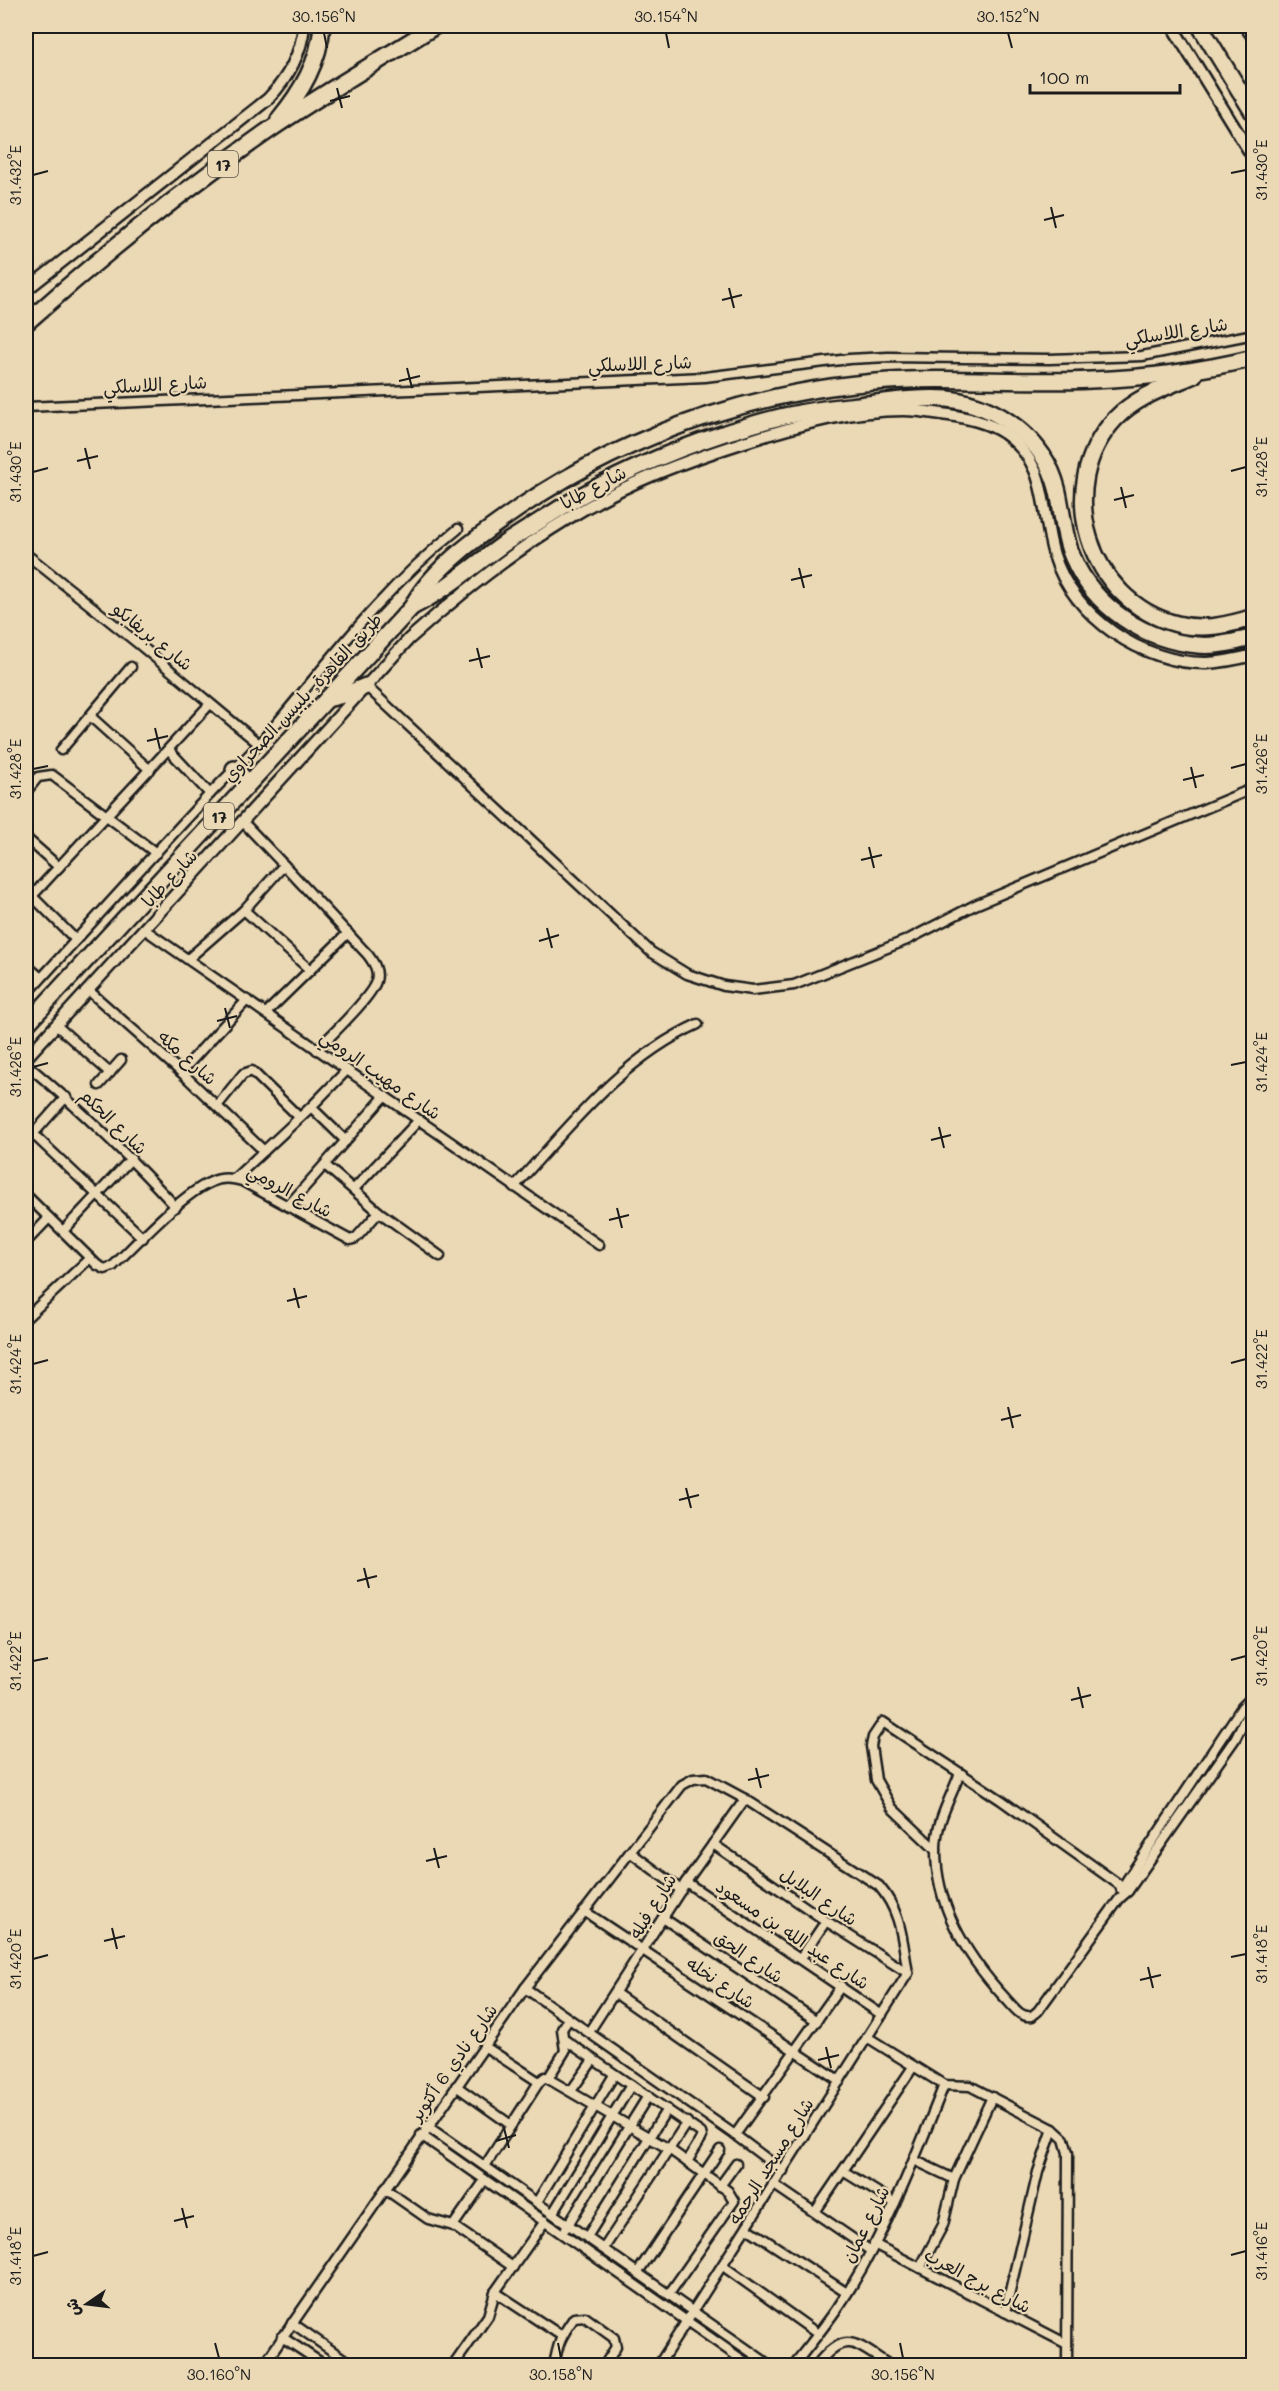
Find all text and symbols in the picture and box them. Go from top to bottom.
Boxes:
text: 30.156°N [292,6,356,26]
text: 30.154°N [634,6,698,26]
text: 30.152°N [976,6,1040,26]
scale bar [1030,57,1180,95]
text: 100 m [1039,65,1089,89]
text: 31.430°E [1251,139,1271,201]
text: 31.432°E [5,144,25,205]
road number: 17 [208,151,238,177]
street label: شارع اللاسلكي [1123,311,1230,356]
street label: شارع اللاسلكي [588,349,693,382]
street label: شارع اللاسلكي [102,369,208,404]
text: 31.428°E [1251,436,1271,497]
text: 31.430°E [5,441,25,503]
street label: شارع طابا [556,460,631,515]
street label: شارع بريفابكو [107,596,198,677]
street label: طريق القاهرة, بلبيس الصحراوي [217,607,388,788]
text: 31.426°E [1251,733,1271,794]
text: 31.428°E [5,738,25,799]
road number: 17 [204,803,234,829]
street label: شارع طابا [136,844,203,913]
street label: شارع مهيب الرومي [313,1023,446,1129]
street label: شارع مكه [153,1024,223,1091]
text: 31.424°E [1251,1031,1271,1092]
text: 31.426°E [5,1036,25,1097]
street label: شارع الحكم [73,1083,153,1161]
street label: شارع الرومي [241,1158,337,1227]
text: 31.422°E [1251,1329,1271,1389]
text: 31.424°E [5,1333,25,1394]
text: 31.420°E [1251,1625,1271,1686]
text: 31.422°E [5,1631,25,1691]
street label: شارع البلابل [775,1861,862,1932]
street label: شارع فيله [623,1869,682,1944]
street label: شارع عبد الله بن مسعود [711,1874,874,1995]
street label: شارع الحق [709,1924,788,1989]
text: 31.418°E [1251,1924,1271,1983]
text: 31.420°E [5,1928,25,1989]
street label: شارع نخله [682,1951,760,2014]
street label: شارع نادي 6 أكتوبر [402,1999,504,2128]
street label: شارع مسجد الرحمه [721,2093,820,2229]
street label: شارع عمان [835,2182,895,2267]
text: 31.416°E [1251,2221,1271,2280]
text: 31.418°E [5,2226,25,2285]
street label: شارع برج العرب [920,2242,1036,2319]
north arrow [57,2274,117,2334]
text: ش [60,2297,84,2319]
text: 30.160°N [187,2364,251,2384]
text: 30.158°N [529,2364,593,2384]
text: 30.156°N [871,2364,935,2384]

